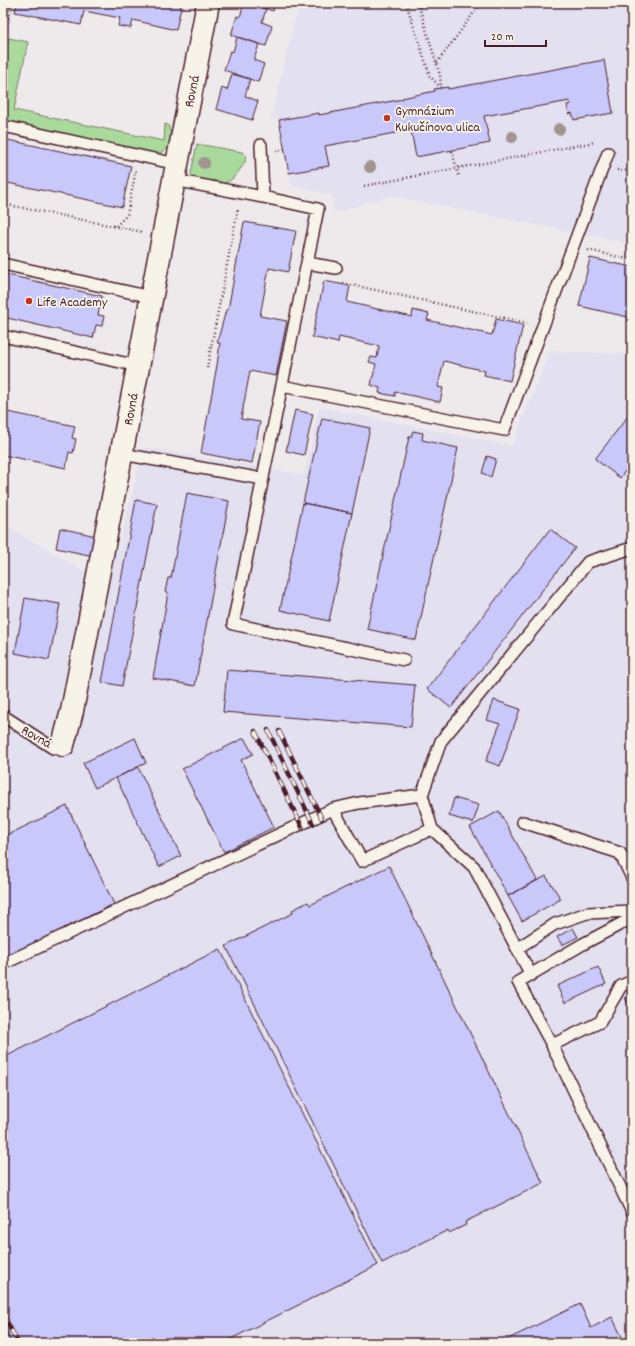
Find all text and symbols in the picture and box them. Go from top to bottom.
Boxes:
scale bar [485,22,546,48]
text: 20 m [491,29,514,46]
street label: Rovná [180,74,206,109]
place label: Gymnázium Kukučínova ulica [395,102,480,138]
marker: Gymnázium Kukučínova ulica [382,113,392,123]
place label: Life Academy [37,293,108,313]
marker: Life Academy [24,296,34,306]
street label: Rovná [119,392,145,427]
street label: Rovná [17,721,55,754]

